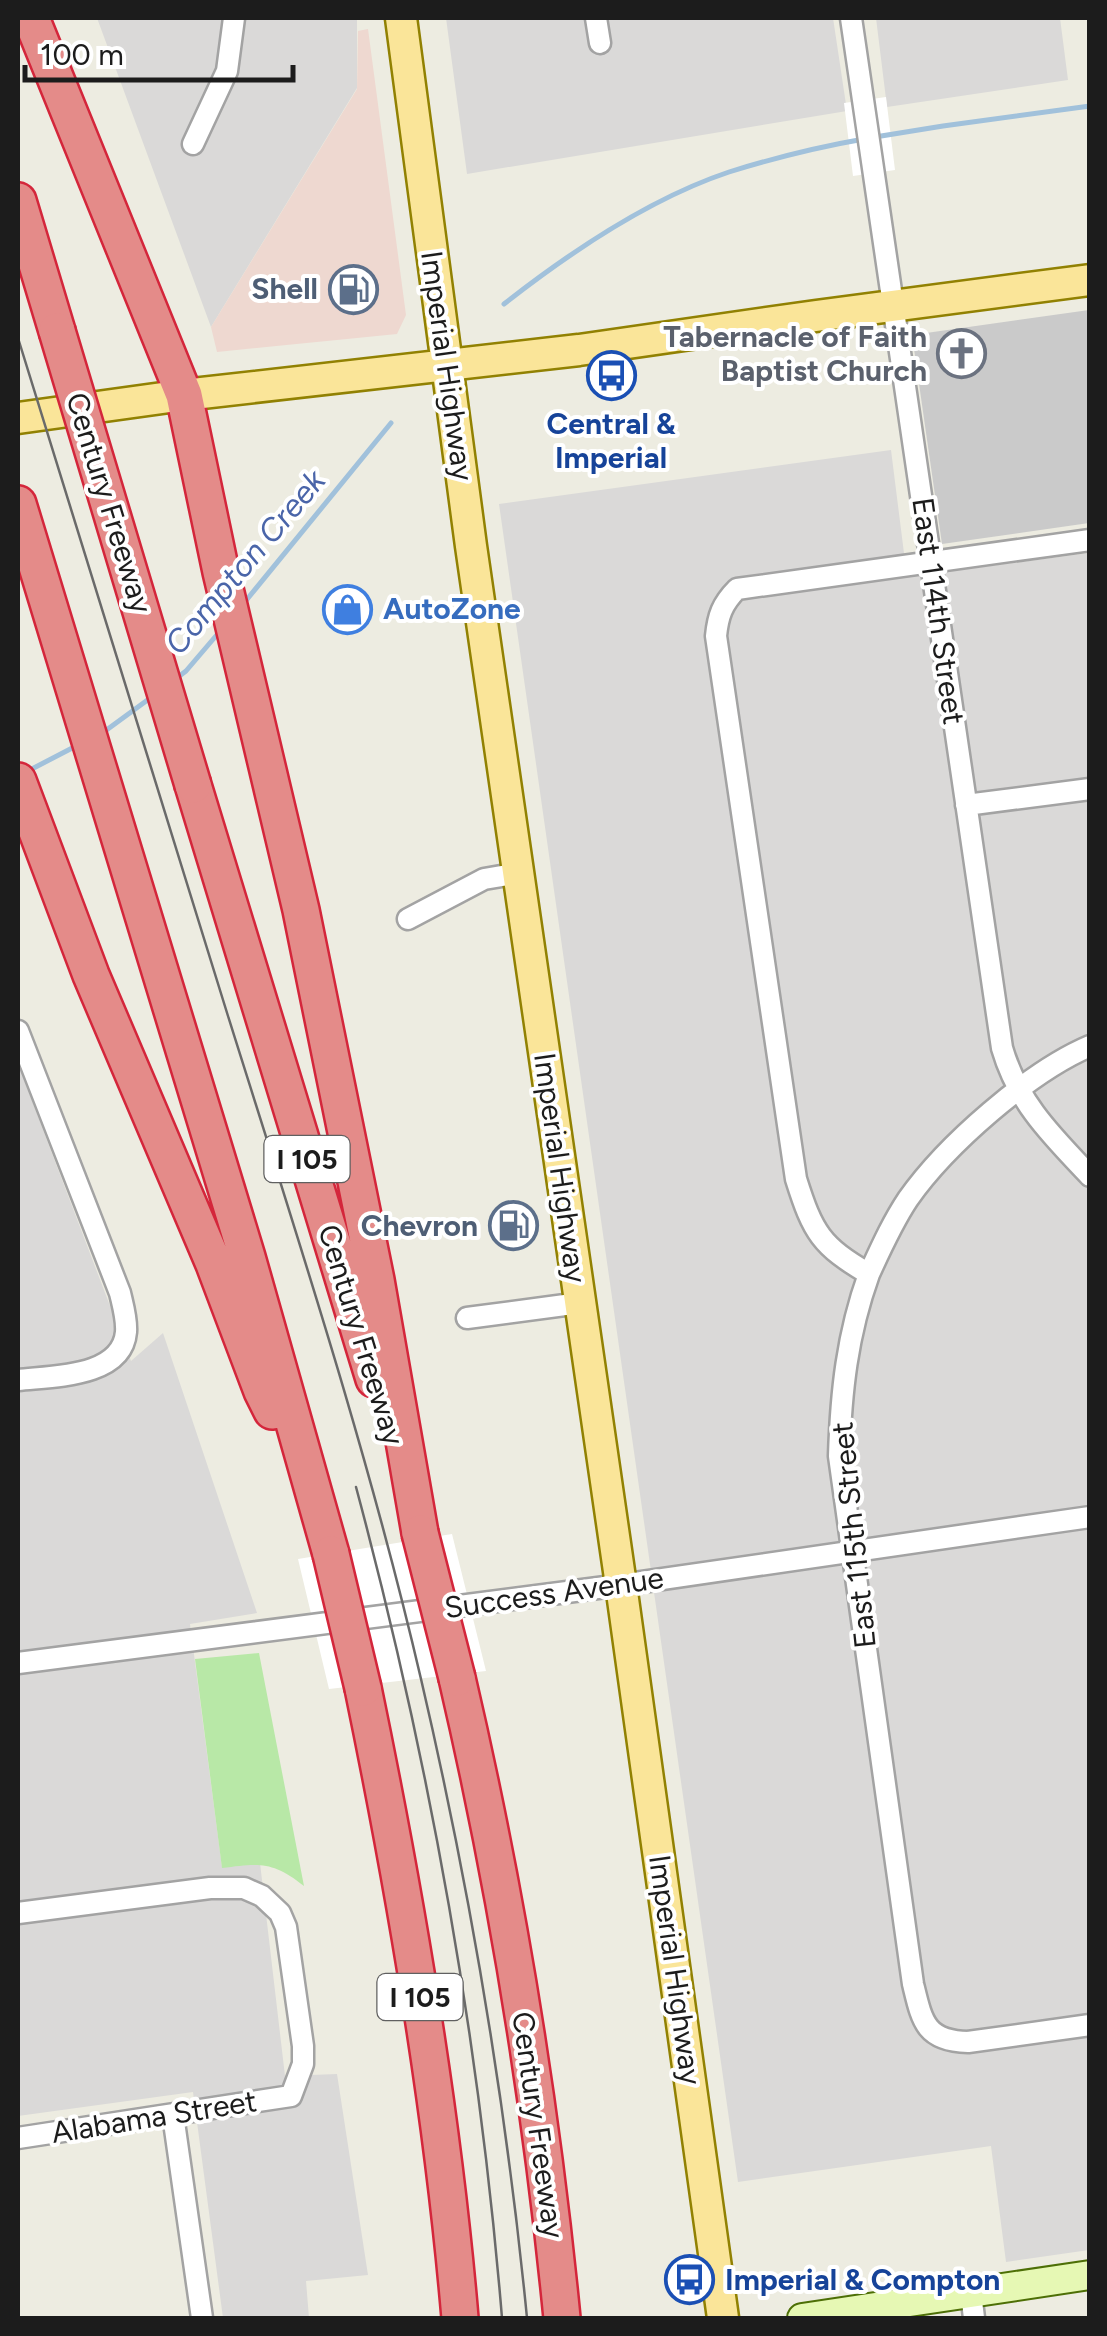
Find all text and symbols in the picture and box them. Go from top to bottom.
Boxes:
scale bar [25,20,292,82]
text: 100 m [40,36,124,73]
street label: Imperial Highway [413,249,482,484]
fuel station icon: Shell [327,263,379,315]
place label: Shell [251,270,318,307]
place label: Tabernacle of Faith Baptist Church [663,318,927,389]
church icon: Tabernacle of Faith Baptist Church [936,328,988,380]
bus stop icon: Central & Imperial [585,349,637,401]
street label: Century Freeway [58,388,161,618]
place label: Central & Imperial [547,405,676,476]
water label: Compton Creek [157,461,334,662]
street label: East 114th Street [904,495,973,727]
shop icon: AutoZone [322,583,374,635]
place label: AutoZone [383,590,521,627]
street label: Imperial Highway [526,1051,595,1286]
road number: I 105 [264,1136,350,1182]
fuel station icon: Chevron [487,1200,539,1252]
place label: Chevron [361,1207,478,1244]
street label: Century Freeway [310,1220,413,1450]
street label: East 115th Street [823,1420,884,1650]
street label: Success Avenue [442,1559,666,1626]
street label: Imperial Highway [641,1853,710,2088]
road number: I 105 [378,1974,462,2020]
street label: Century Freeway [504,2009,573,2241]
street label: Alabama Street [49,2082,259,2151]
bus stop icon: Imperial & Compton [664,2254,716,2306]
place label: Imperial & Compton [725,2261,1000,2298]

